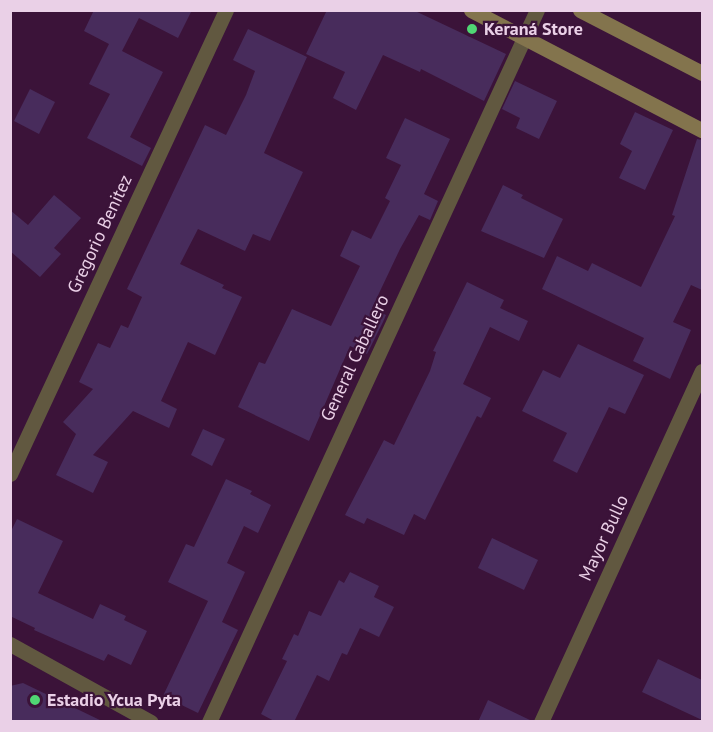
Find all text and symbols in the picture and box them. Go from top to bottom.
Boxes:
place label: Keraná Store [484,18,583,40]
marker: Keraná Store [465,22,479,36]
street label: Gregorio Benitez [63,171,137,297]
street label: General Caballero [316,291,394,425]
street label: Mayor Bullo [575,492,633,584]
place label: Estadio Ycua Pyta [47,689,181,711]
marker: Estadio Ycua Pyta [28,693,42,707]

